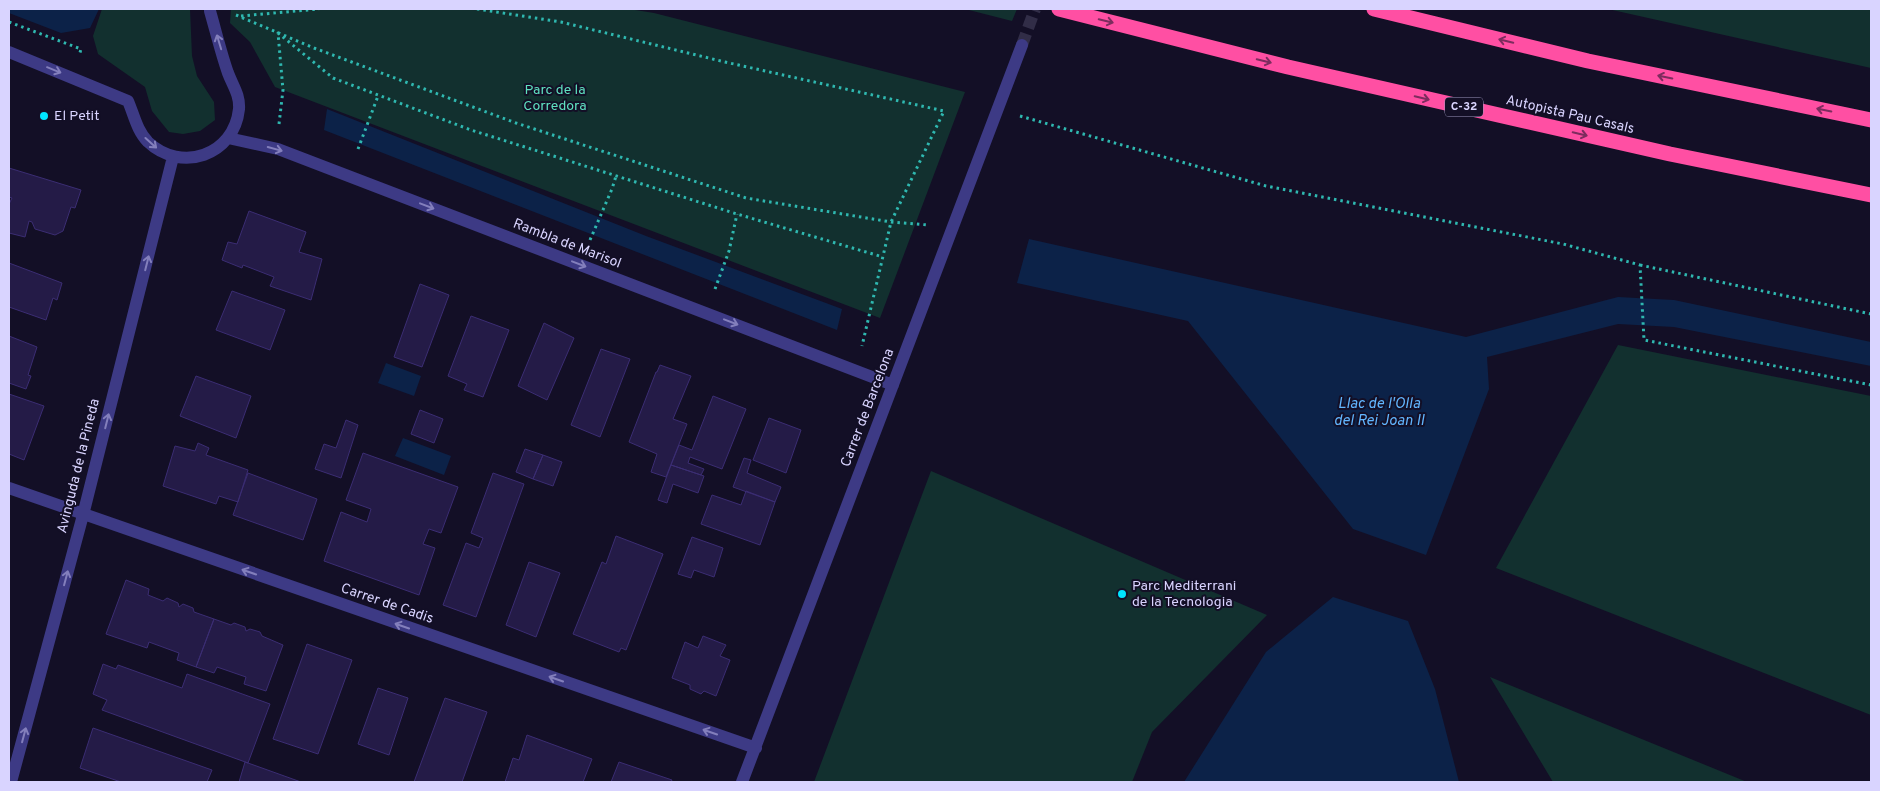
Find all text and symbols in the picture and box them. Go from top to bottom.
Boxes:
one-way arrow [1098,17,1114,26]
one-way arrow [213,34,223,50]
one-way arrow [1499,36,1515,45]
one-way arrow [1255,57,1271,66]
one-way arrow [46,66,61,75]
one-way arrow [1657,72,1673,81]
park label: Parc de la Corredora [523,82,587,115]
street label: Autopista Pau Casals [1504,92,1636,138]
one-way arrow [1413,94,1429,103]
road number: C-32 [1445,98,1483,116]
one-way arrow [1816,105,1832,115]
place label: El Petit [54,108,99,125]
marker: El Petit [38,110,50,122]
one-way arrow [1572,130,1588,139]
one-way arrow [144,137,157,149]
one-way arrow [267,145,283,154]
one-way arrow [419,202,434,211]
street label: Rambla de Marisol [510,216,624,272]
one-way arrow [142,256,152,272]
one-way arrow [571,260,586,269]
one-way arrow [723,319,738,328]
street label: Carrer de Barcelona [838,346,898,470]
water label: Llac de l'Olla del Rei Joan II [1334,395,1425,431]
street label: Avinguda de la Pineda [54,397,104,535]
one-way arrow [102,413,112,429]
one-way arrow [242,567,257,576]
one-way arrow [62,571,71,587]
place label: Parc Mediterrani de la Tecnologia [1132,578,1236,611]
street label: Carrer de Cadis [338,580,436,628]
marker: Parc Mediterrani de la Tecnologia [1116,588,1128,600]
one-way arrow [395,620,411,630]
one-way arrow [549,674,564,683]
one-way arrow [702,727,718,736]
one-way arrow [20,728,29,744]

